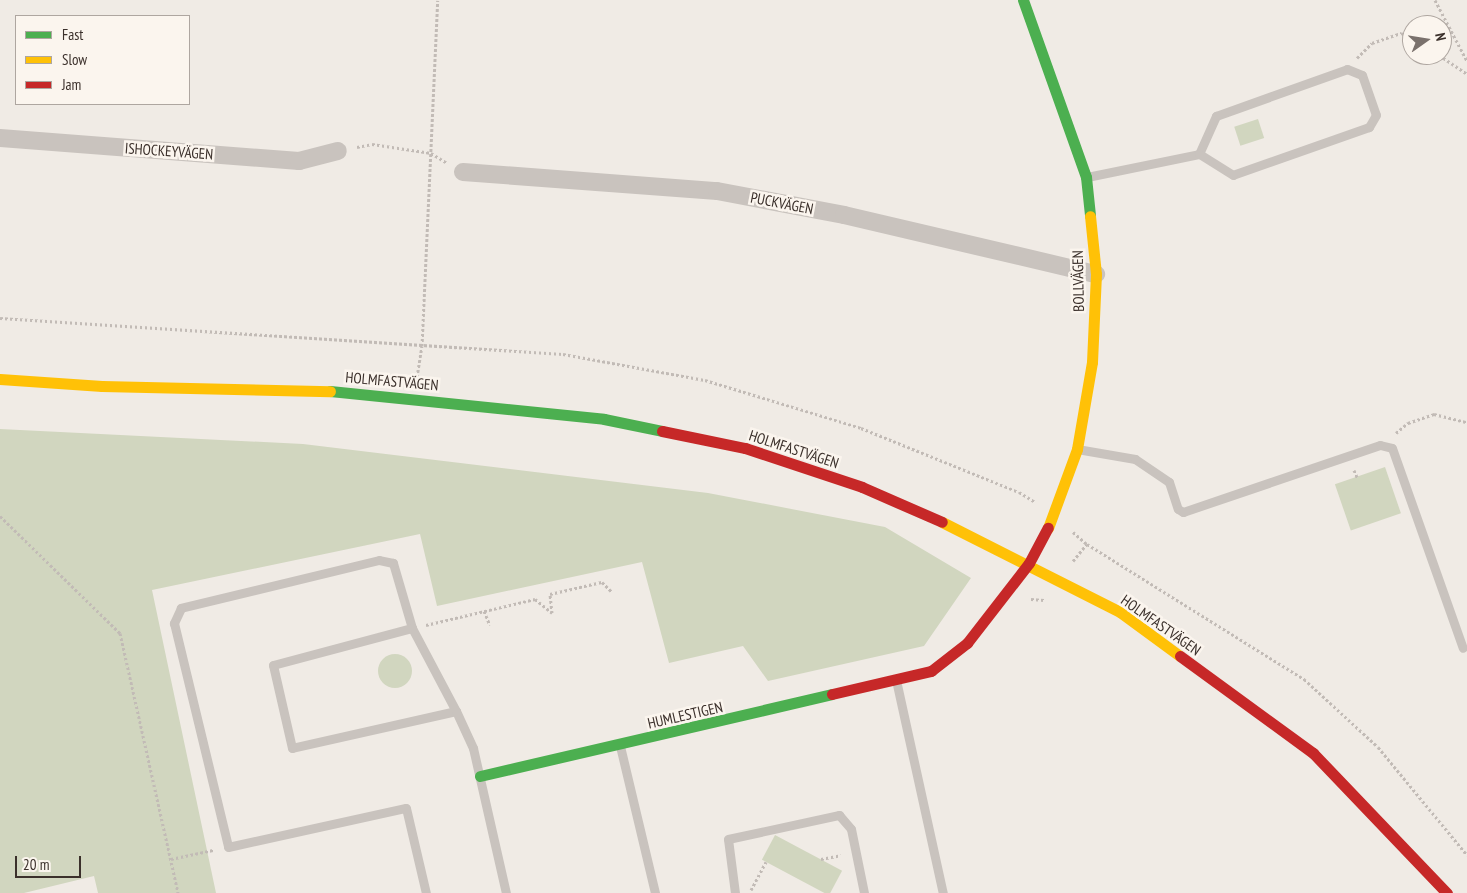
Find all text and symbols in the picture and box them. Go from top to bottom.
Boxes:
legend [15,15,190,105]
north arrow [1402,15,1452,65]
text: Fast [62,25,83,44]
text: N [1431,31,1450,43]
text: Slow [62,50,87,69]
text: Jam [62,75,81,94]
street label: ISHOCKEYVÄGEN [124,139,214,163]
street label: PUCKVÄGEN [749,188,815,218]
street label: BOLLVÄGEN [1068,250,1088,312]
street label: HOLMFASTVÄGEN [345,368,439,394]
street label: HOLMFASTVÄGEN [747,426,841,472]
street label: HOLMFASTVÄGEN [1118,591,1204,659]
street label: HUMLESTIGEN [646,698,724,732]
scale bar [18,846,84,878]
text: 20 m [23,855,49,874]

